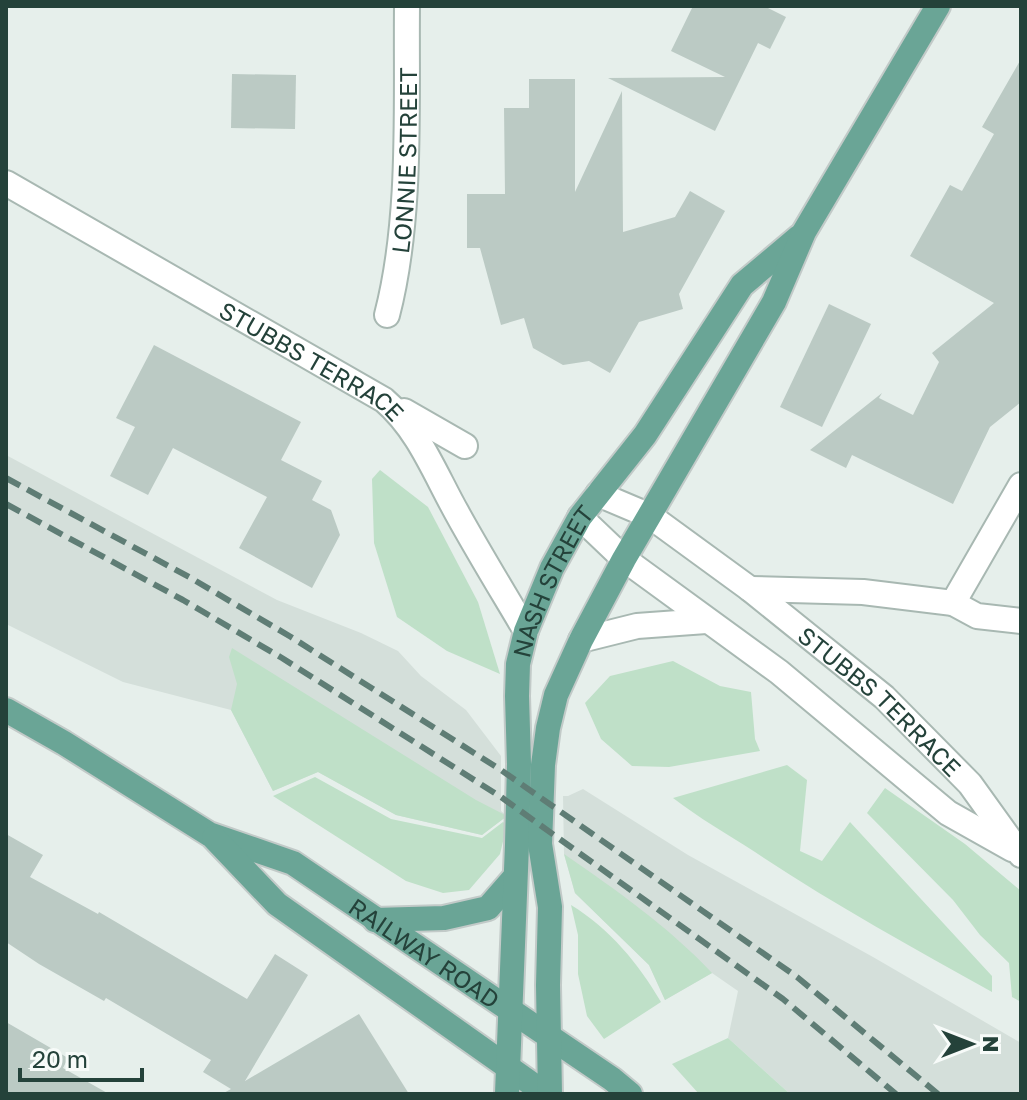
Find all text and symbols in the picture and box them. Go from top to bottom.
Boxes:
street label: LONNIE STREET [385,67,421,255]
street label: STUBBS TERRACE [215,294,411,426]
street label: NASH STREET [506,499,599,660]
street label: STUBBS TERRACE [793,620,968,782]
street label: RAILWAY ROAD [344,891,506,1013]
north arrow [931,1004,1011,1084]
scale bar [20,1032,142,1082]
text: N [978,1036,1005,1052]
text: 20 m [32,1044,88,1073]

